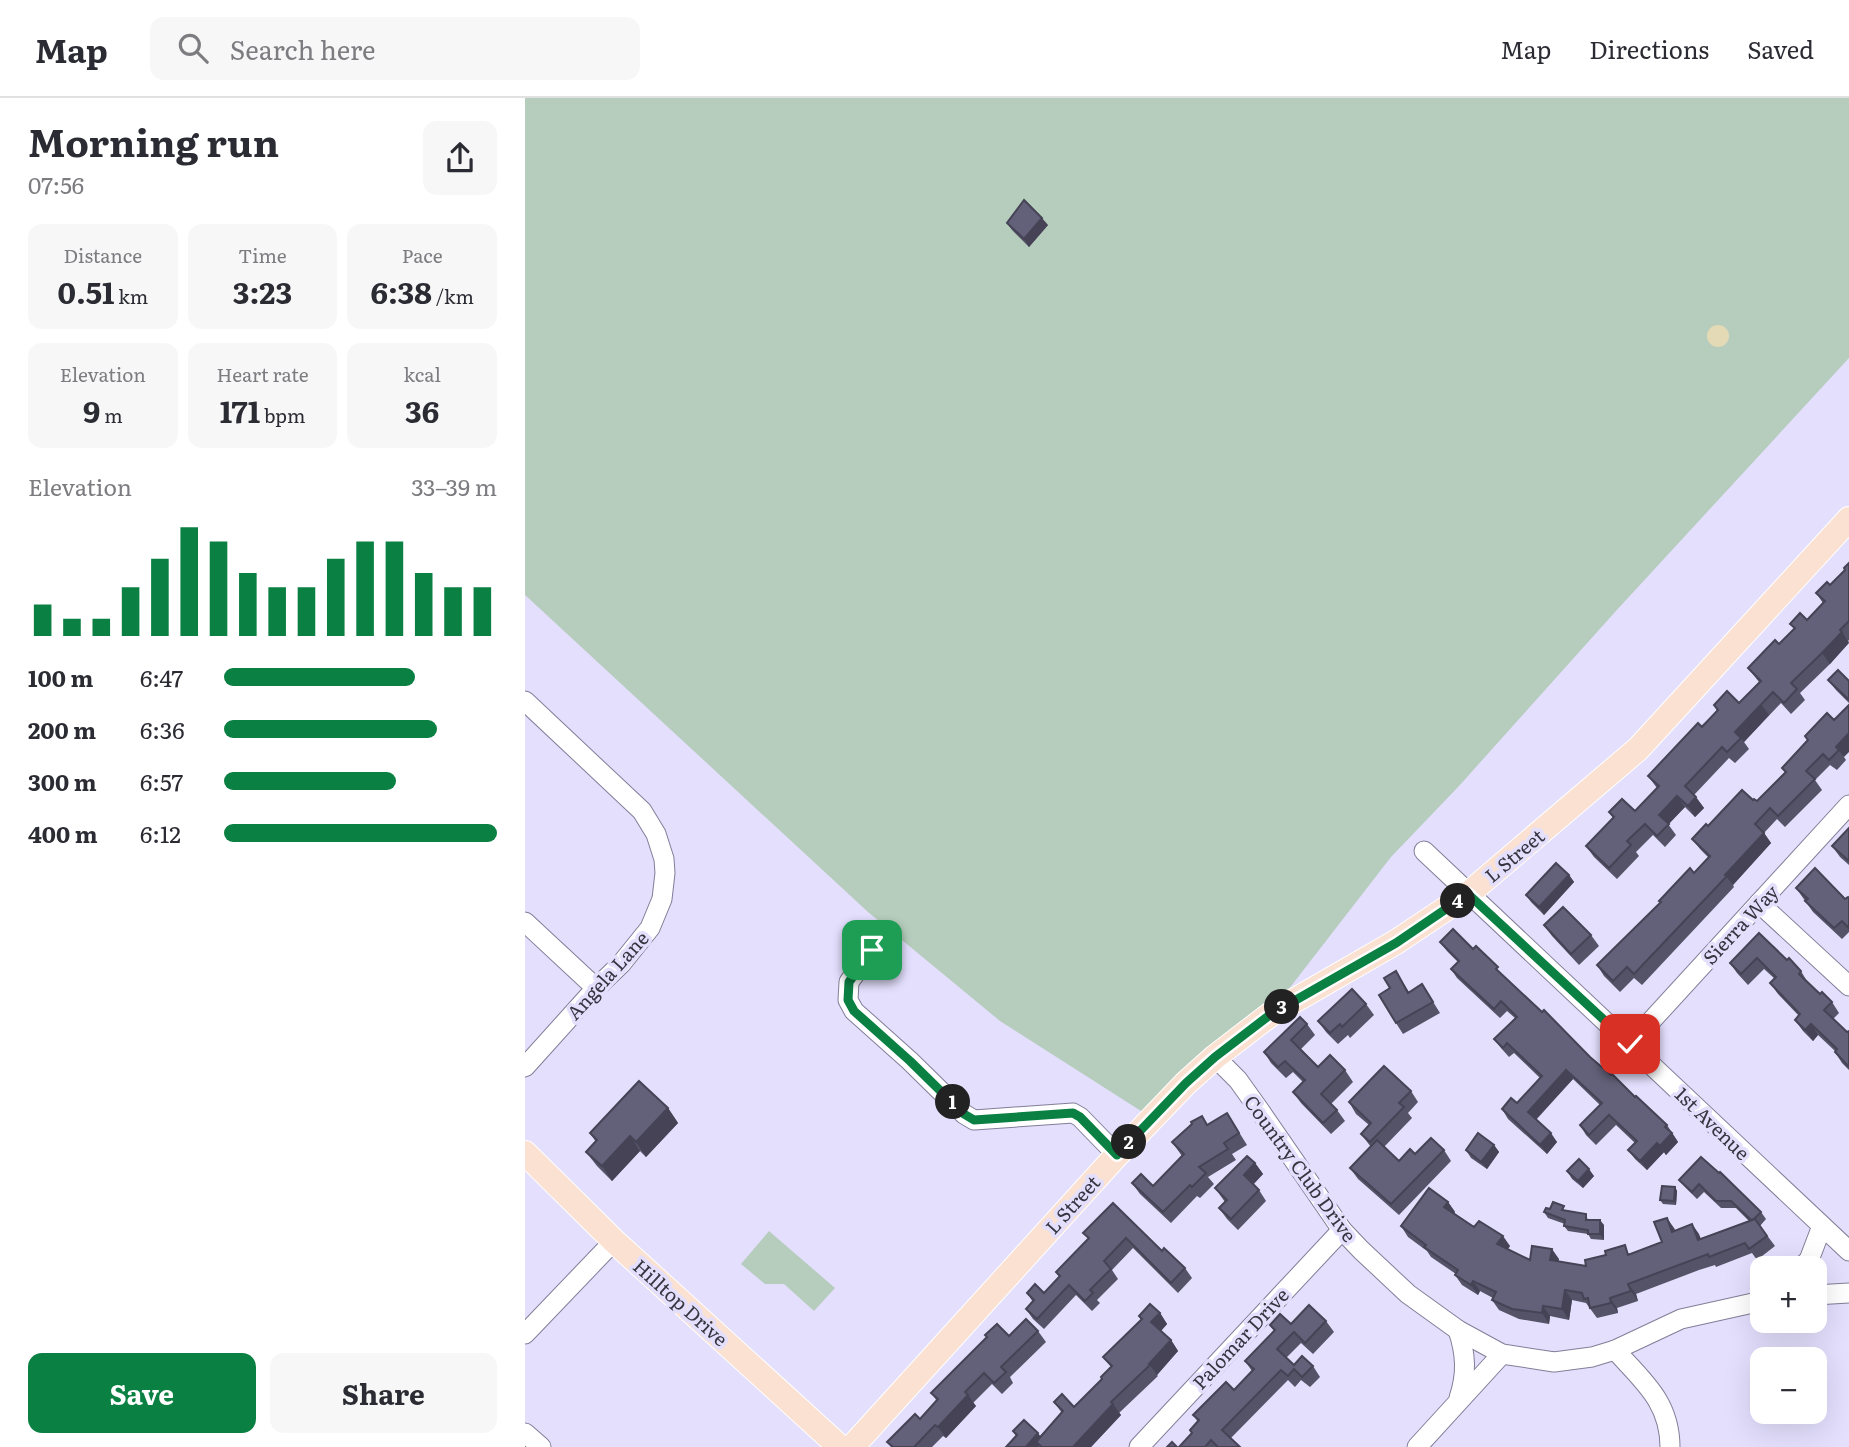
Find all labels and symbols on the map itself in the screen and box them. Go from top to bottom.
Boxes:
street label: L Street [1478,821,1550,888]
street label: Sierra Way [1696,878,1784,970]
pin: 4 [1441,884,1475,918]
pin [842,920,902,980]
street label: Angela Lane [560,924,655,1026]
pin: 3 [1265,990,1299,1024]
pin [1600,1014,1660,1074]
street label: 1st Avenue [1669,1080,1757,1166]
pin: 1 [935,1084,971,1119]
street label: Country Club Drive [1238,1089,1364,1247]
pin: 2 [1111,1124,1147,1160]
street label: L Street [1038,1168,1106,1239]
street label: Hilltop Drive [627,1252,735,1352]
street label: Palomar Drive [1185,1281,1295,1395]

